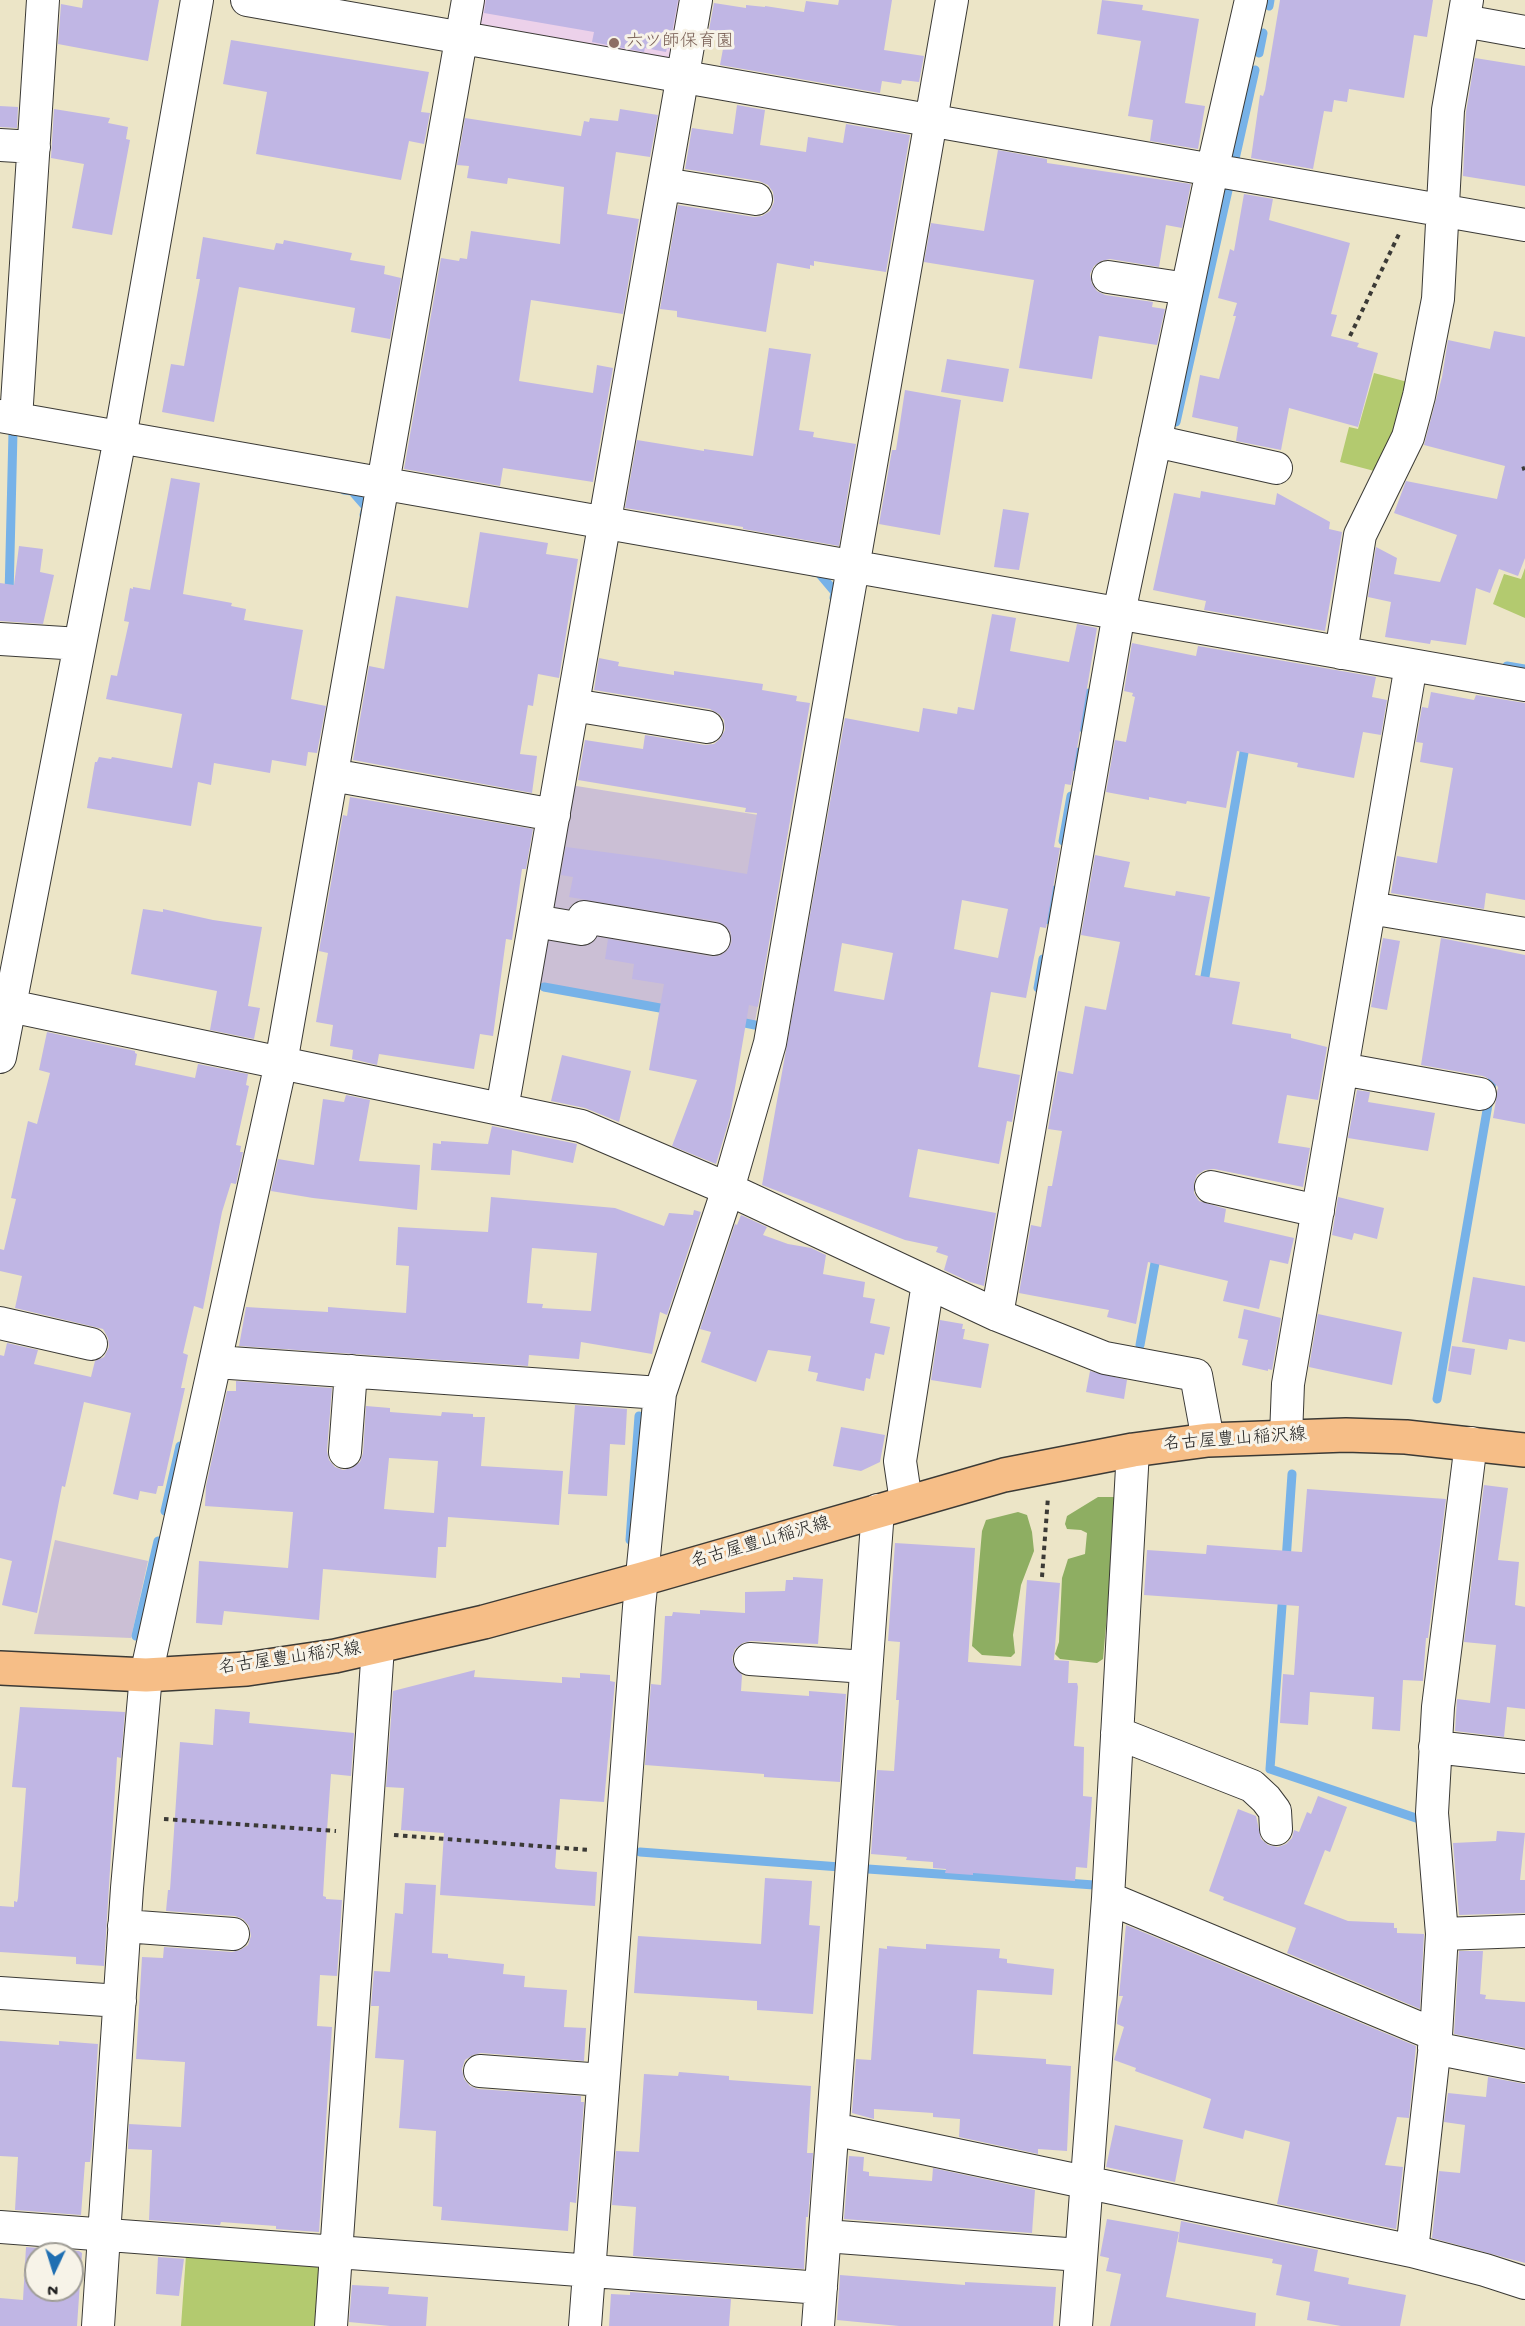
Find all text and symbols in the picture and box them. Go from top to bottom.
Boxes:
place label: 六ツ師保育園 [626,32,734,54]
marker: 六ツ師保育園 [607,36,621,50]
street label: 名古屋豊山稲沢線 [1162,1425,1308,1457]
street label: 名古屋豊山稲沢線 [689,1514,833,1574]
street label: 名古屋豊山稲沢線 [217,1639,363,1681]
north arrow [24,2242,84,2302]
text: N [47,2279,59,2298]

